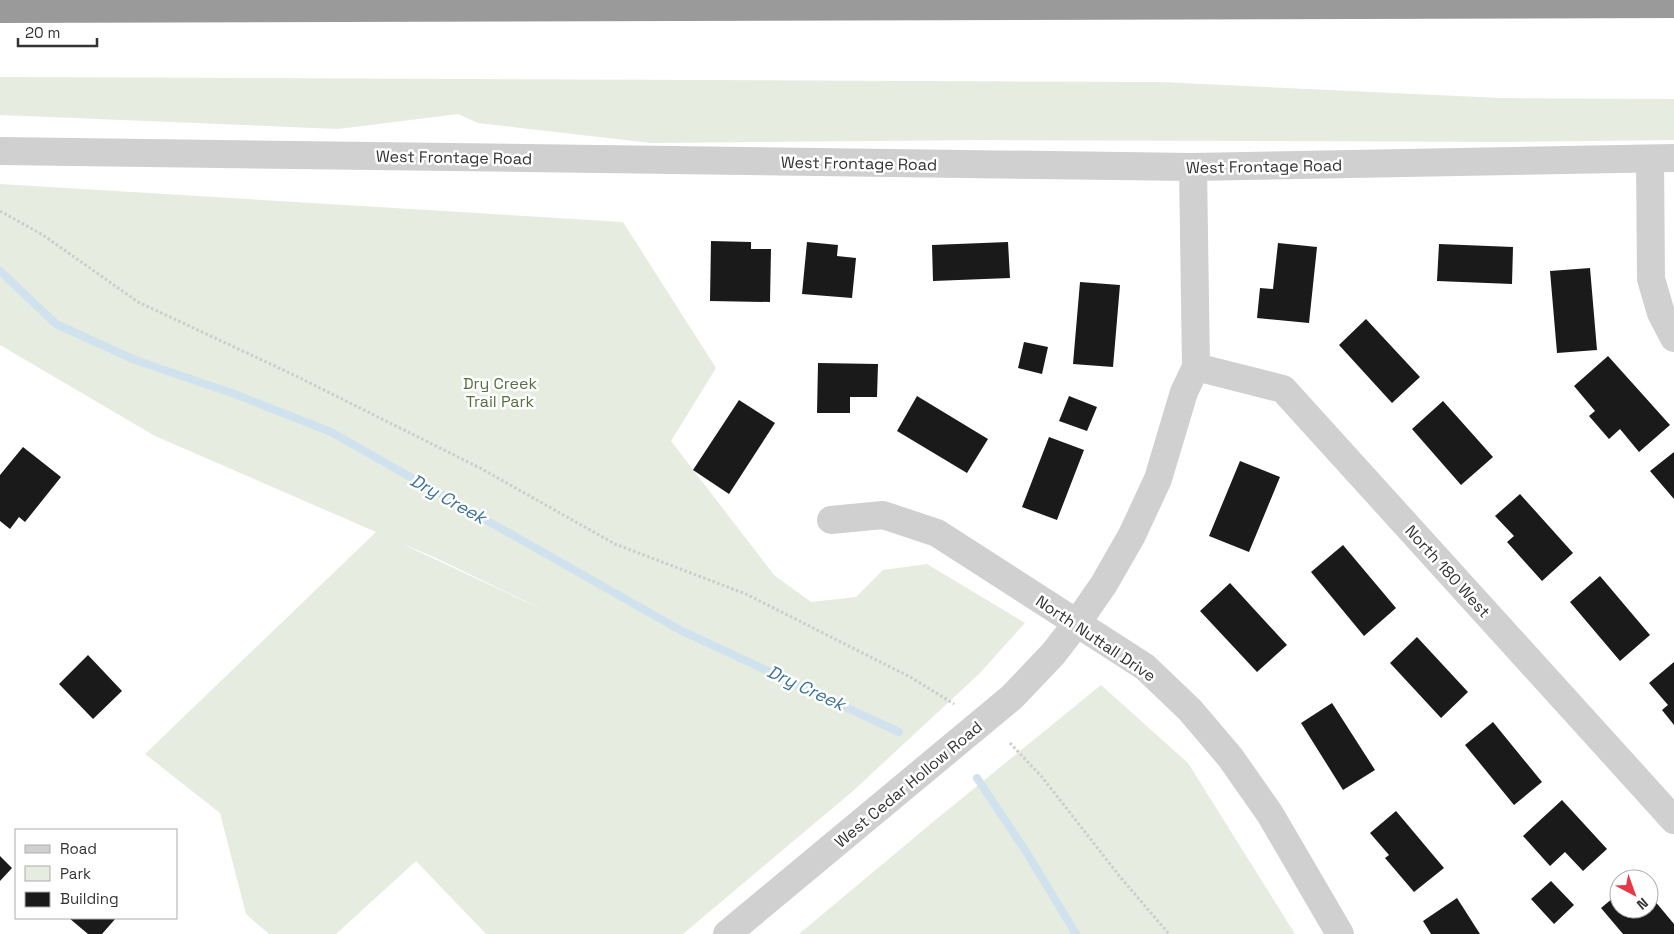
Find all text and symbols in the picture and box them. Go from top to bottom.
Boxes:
scale bar [18,15,96,47]
text: 20 m [25,23,60,42]
street label: West Frontage Road [376,146,532,169]
street label: West Frontage Road [781,152,937,175]
street label: West Frontage Road [1186,155,1342,178]
park label: Dry Creek Trail Park [463,373,537,412]
water label: Dry Creek [406,468,492,530]
street label: North 180 West [1400,521,1495,622]
street label: North Nuttall Drive [1032,591,1160,686]
water label: Dry Creek [764,660,851,717]
street label: West Cedar Hollow Road [830,716,987,852]
legend [15,829,178,919]
text: Road [60,839,97,858]
text: Park [60,864,91,883]
north arrow [1609,869,1659,919]
text: Building [60,889,119,908]
text: N [1633,894,1652,914]

